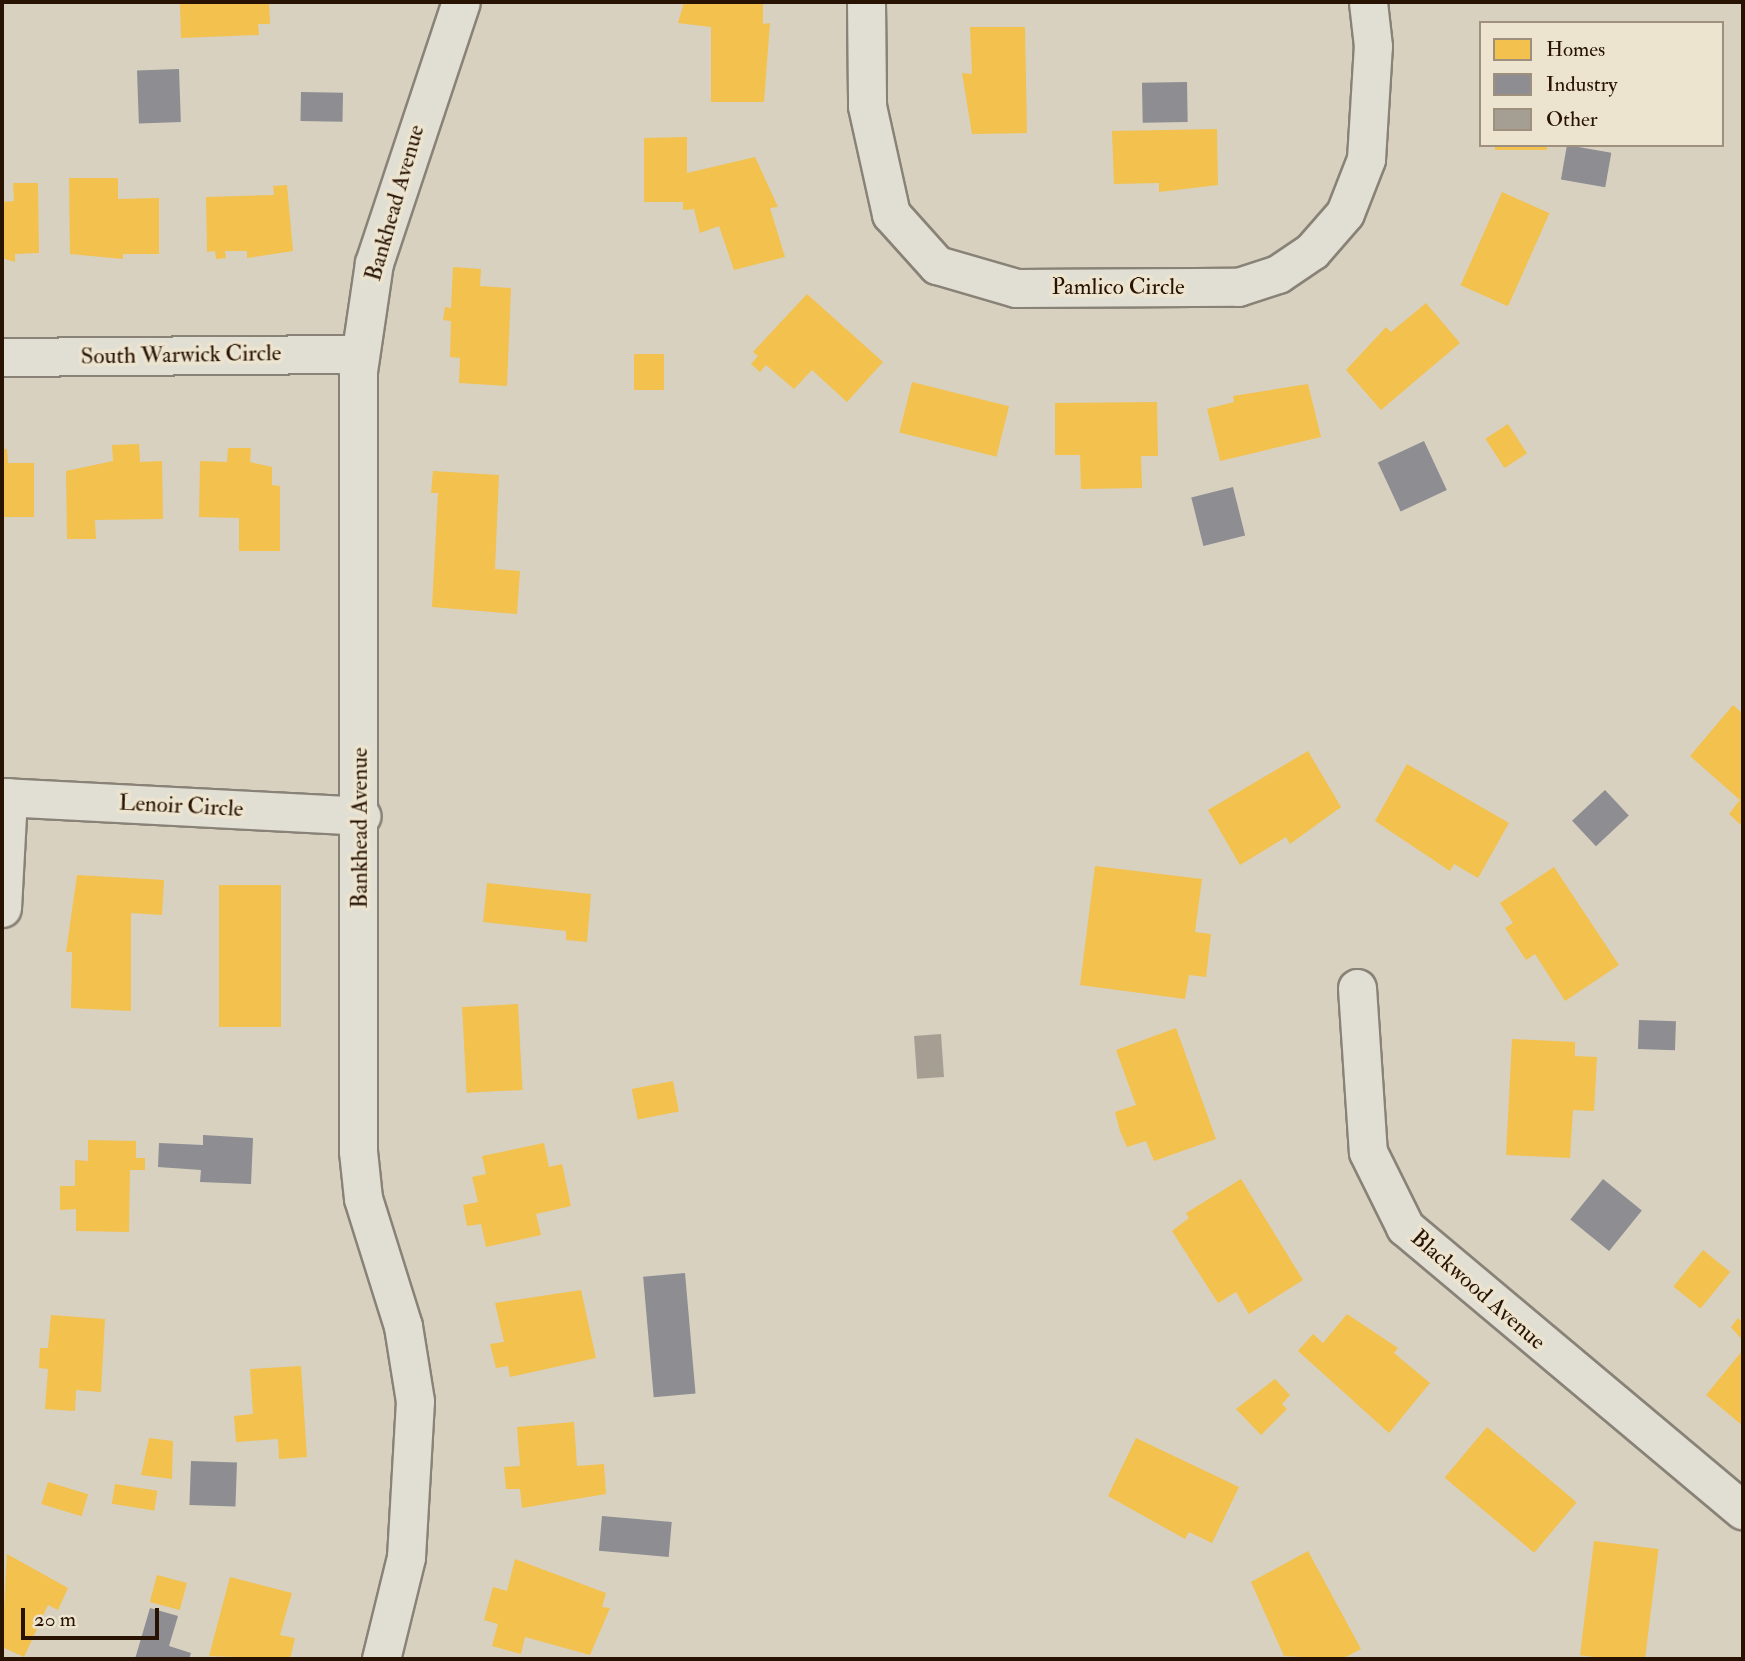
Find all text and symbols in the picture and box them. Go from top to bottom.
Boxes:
legend [1479,21,1724,147]
text: Homes [1546,36,1605,63]
text: Industry [1546,71,1618,98]
text: Other [1546,106,1598,133]
street label: Bankhead Avenue [360,122,430,284]
street label: Pamlico Circle [1051,273,1185,301]
street label: South Warwick Circle [80,339,282,371]
street label: Bankhead Avenue [346,747,374,909]
street label: Lenoir Circle [118,789,244,823]
street label: Blackwood Avenue [1405,1224,1551,1356]
scale bar [24,1594,163,1638]
text: 20 m [34,1606,76,1633]

